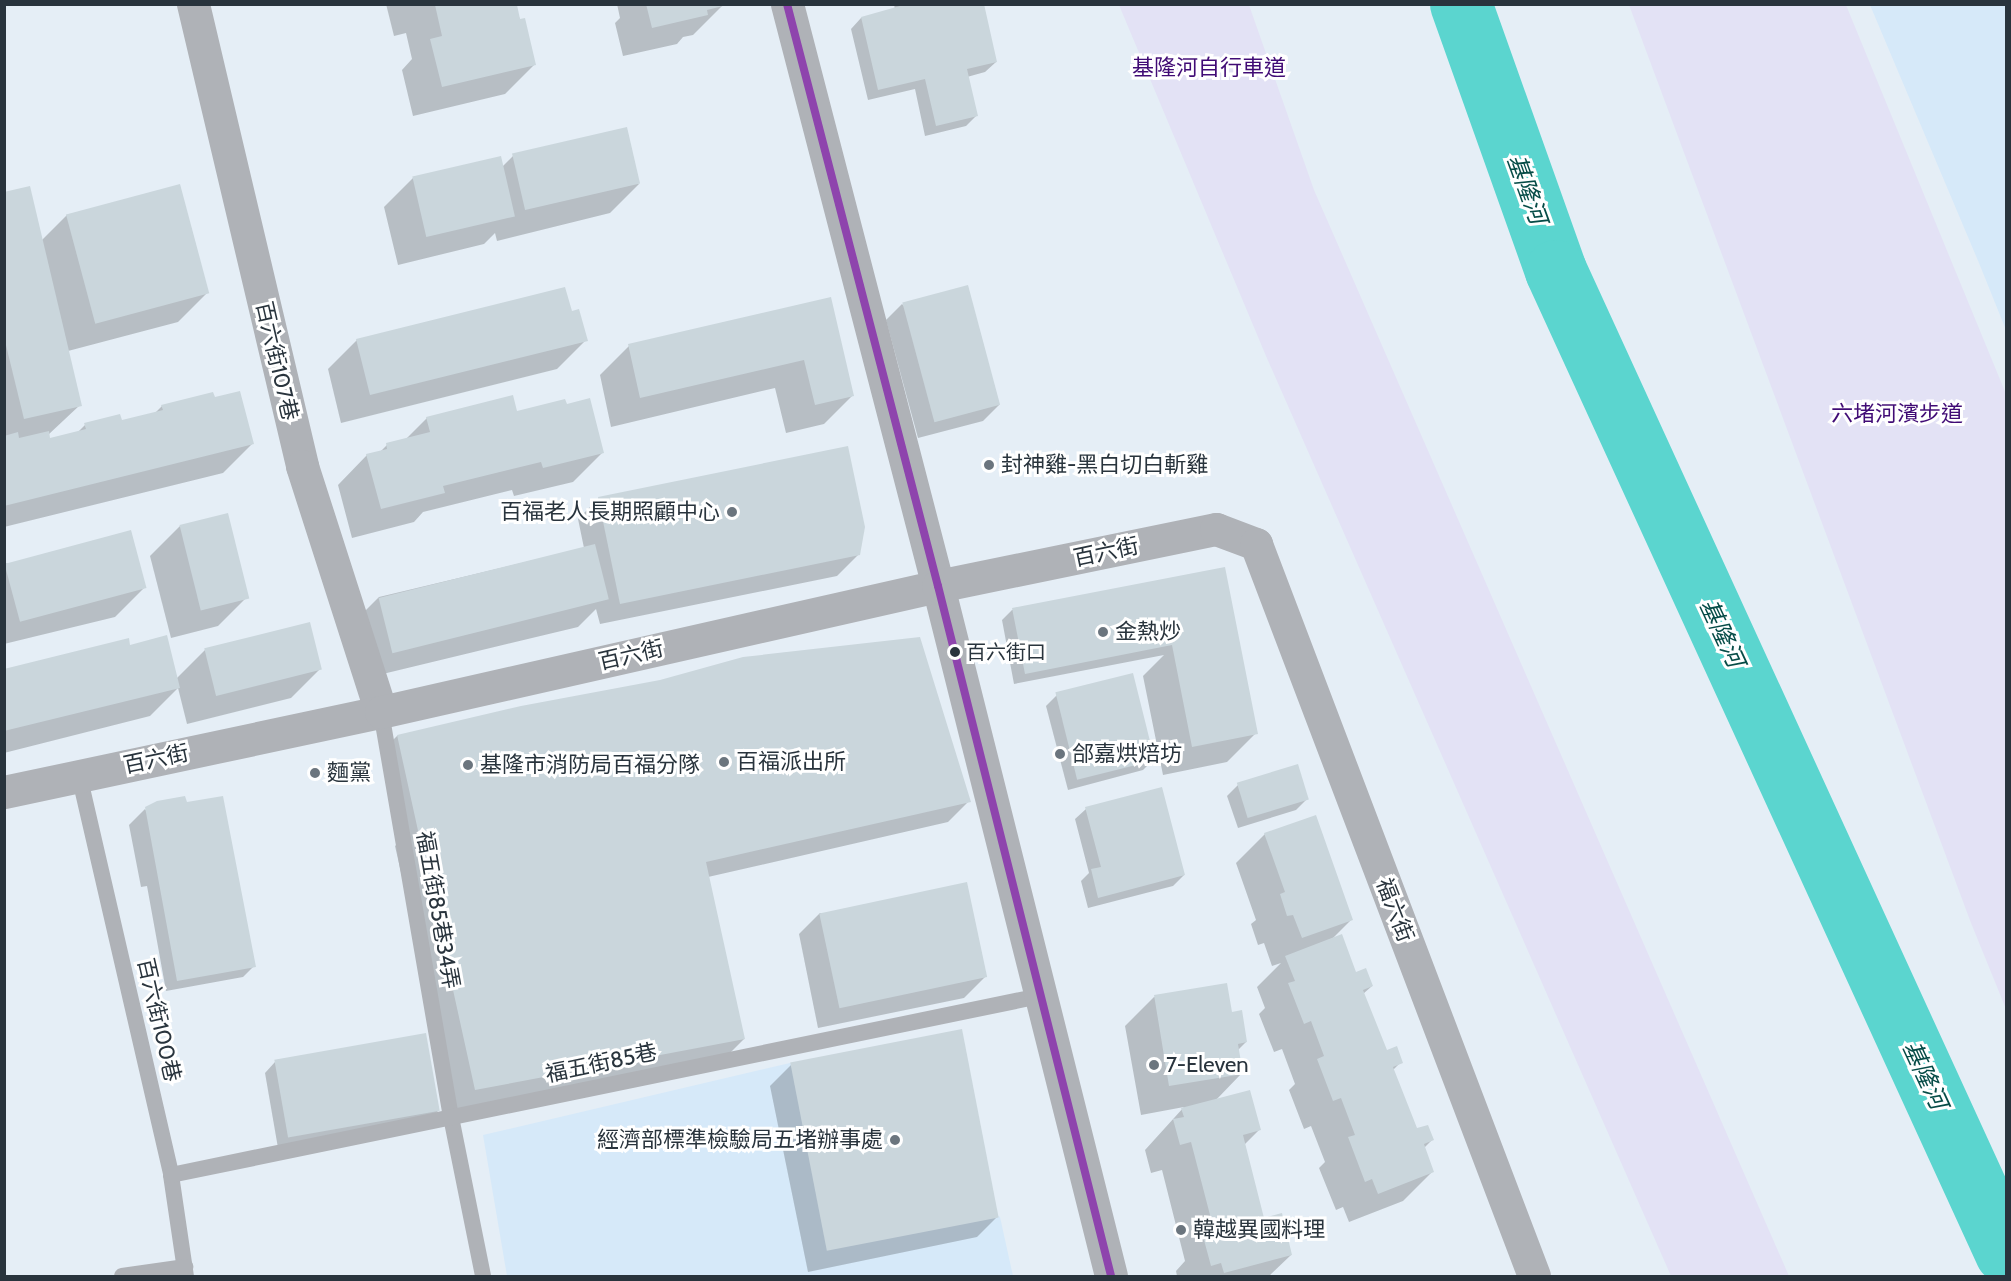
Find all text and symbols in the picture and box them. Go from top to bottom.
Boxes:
park label: 基隆河自行車道 [1132,55,1286,81]
water label: 基隆河 [1501,150,1553,228]
street label: 百六街107巷 [250,299,304,423]
park label: 六堵河濱步道 [1831,401,1963,427]
place label: 封神雞-黑白切白斬雞 [1001,452,1208,478]
marker: 封神雞-黑白切白斬雞 [982,458,996,472]
place label: 百福老人長期照顧中心 [500,499,720,525]
marker: 百福老人長期照顧中心 [725,505,739,519]
street label: 百六街 [1071,532,1141,572]
water label: 基隆河 [1694,594,1750,672]
place label: 金熱炒 [1115,619,1181,645]
marker: 金熱炒 [1096,625,1110,639]
street label: 百六街 [596,635,666,675]
place label: 百六街口 [966,640,1046,664]
marker: 百六街口 [949,646,961,658]
street label: 百六街 [121,739,191,779]
place label: 郃嘉烘焙坊 [1072,741,1182,767]
marker: 郃嘉烘焙坊 [1053,747,1067,761]
place label: 百福派出所 [736,749,846,775]
place label: 基隆市消防局百福分隊 [480,752,700,778]
marker: 百福派出所 [717,755,731,769]
marker: 基隆市消防局百福分隊 [461,758,475,772]
place label: 麵黨 [327,760,371,786]
marker: 麵黨 [308,766,322,780]
street label: 福五街85巷34弄 [411,829,465,991]
street label: 福六街 [1371,874,1419,946]
street label: 百六街100巷 [132,956,186,1084]
water label: 基隆河 [1897,1036,1953,1114]
street label: 福五街85巷 [543,1038,659,1088]
place label: 7-Eleven [1166,1052,1249,1078]
marker: 7-Eleven [1147,1058,1161,1072]
place label: 經濟部標準檢驗局五堵辦事處 [597,1127,883,1153]
marker: 經濟部標準檢驗局五堵辦事處 [888,1133,902,1147]
place label: 韓越異國料理 [1193,1217,1325,1243]
marker: 韓越異國料理 [1174,1223,1188,1237]

